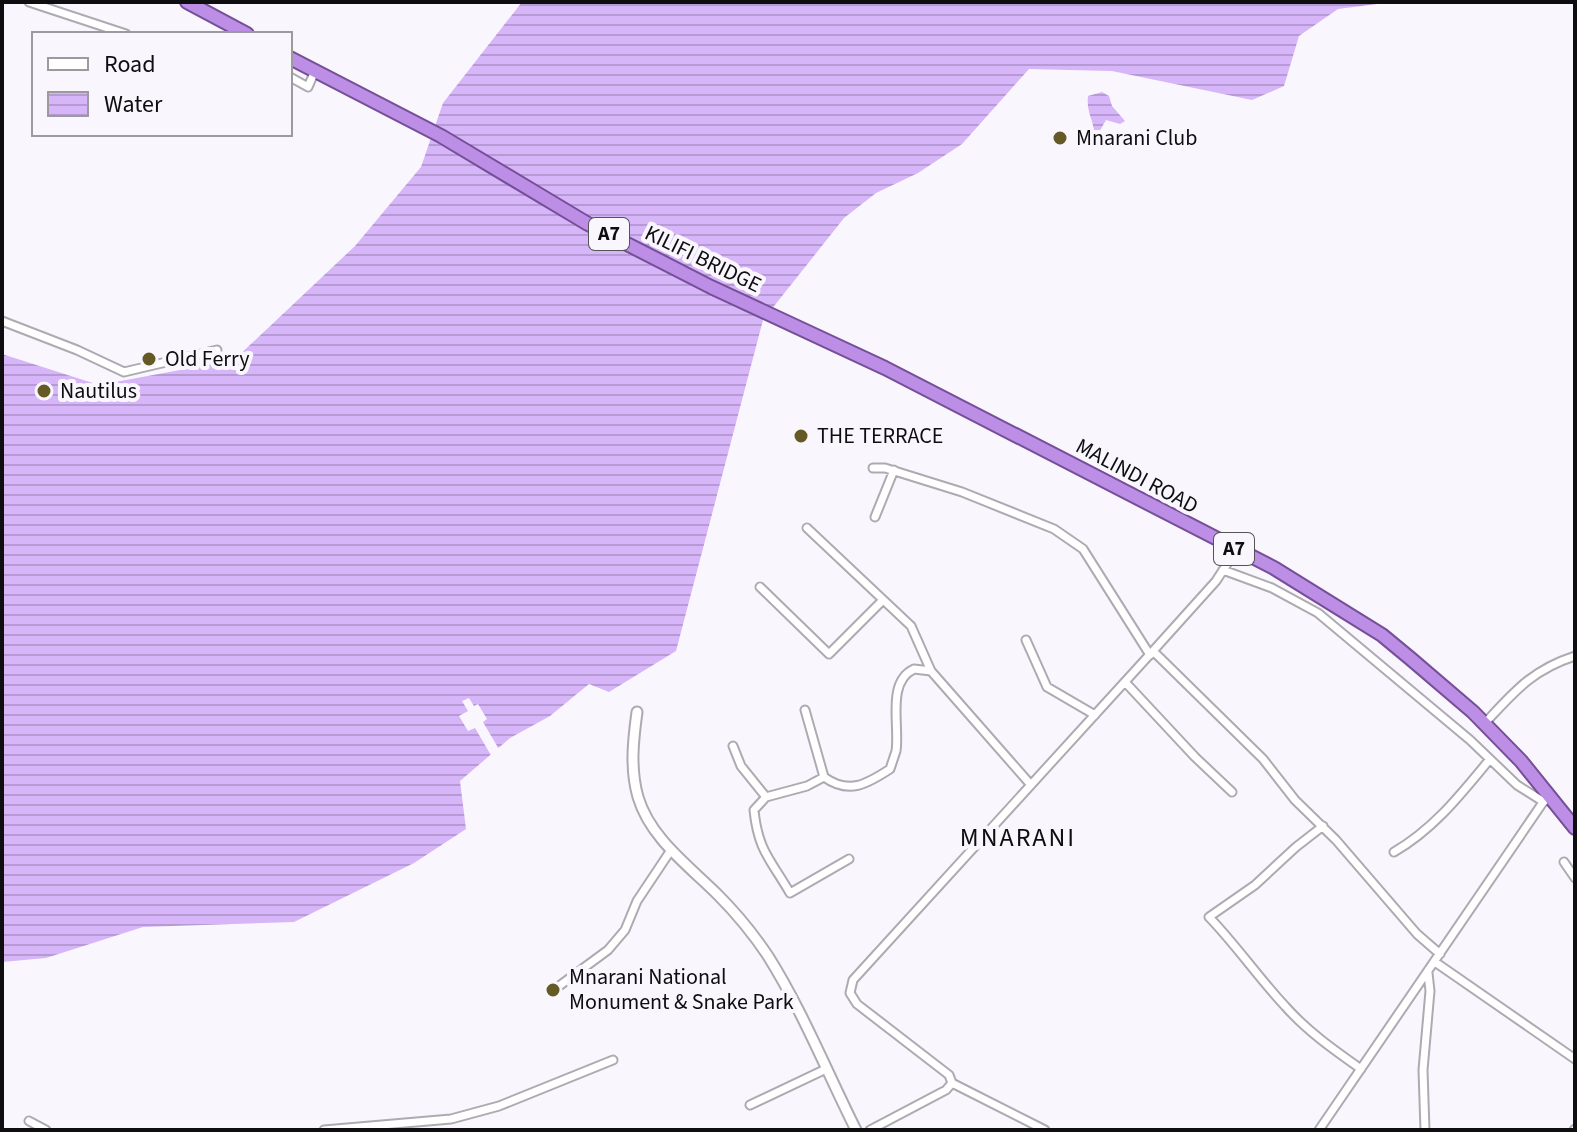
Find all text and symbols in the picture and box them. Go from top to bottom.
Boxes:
legend [32,32,292,136]
text: Road [104,47,156,82]
text: Water [104,87,163,122]
place label: Mnarani Club [1076,122,1197,154]
marker: Mnarani Club [1051,129,1069,147]
street label: KILIFI BRIDGE [639,217,767,301]
road number: A7 [589,218,629,250]
place label: Old Ferry [165,343,250,375]
marker: Old Ferry [140,350,158,368]
place label: Nautilus [60,375,137,407]
marker: Nautilus [35,382,53,400]
place label: THE TERRACE [817,420,943,452]
marker: THE TERRACE [792,427,810,445]
street label: MALINDI ROAD [1070,430,1204,522]
road number: A7 [1214,533,1254,565]
district label: MNARANI [960,819,1076,856]
place label: Mnarani National Monument & Snake Park [569,961,794,1018]
marker: Mnarani National Monument & Snake Park [544,981,562,999]

